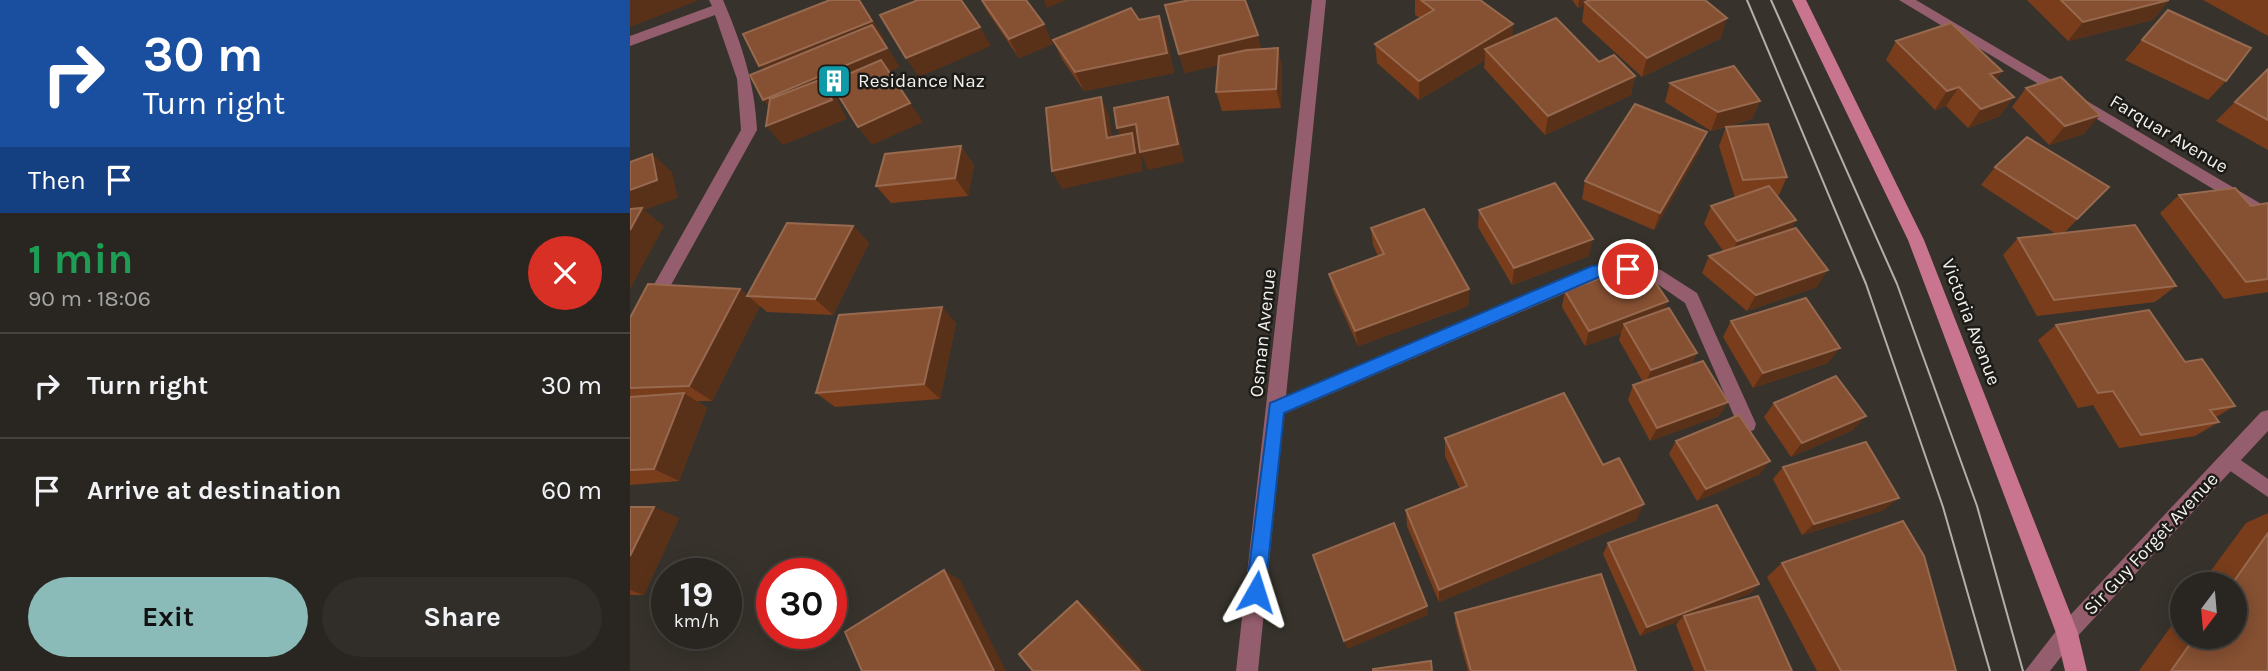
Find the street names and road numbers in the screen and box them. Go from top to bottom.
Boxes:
street label: Farquar Avenue [2106,90,2232,178]
street label: Victoria Avenue [1937,256,2005,388]
street label: Osman Avenue [1245,268,1281,398]
street label: Sir Guy Forget Avenue [2079,468,2223,620]

